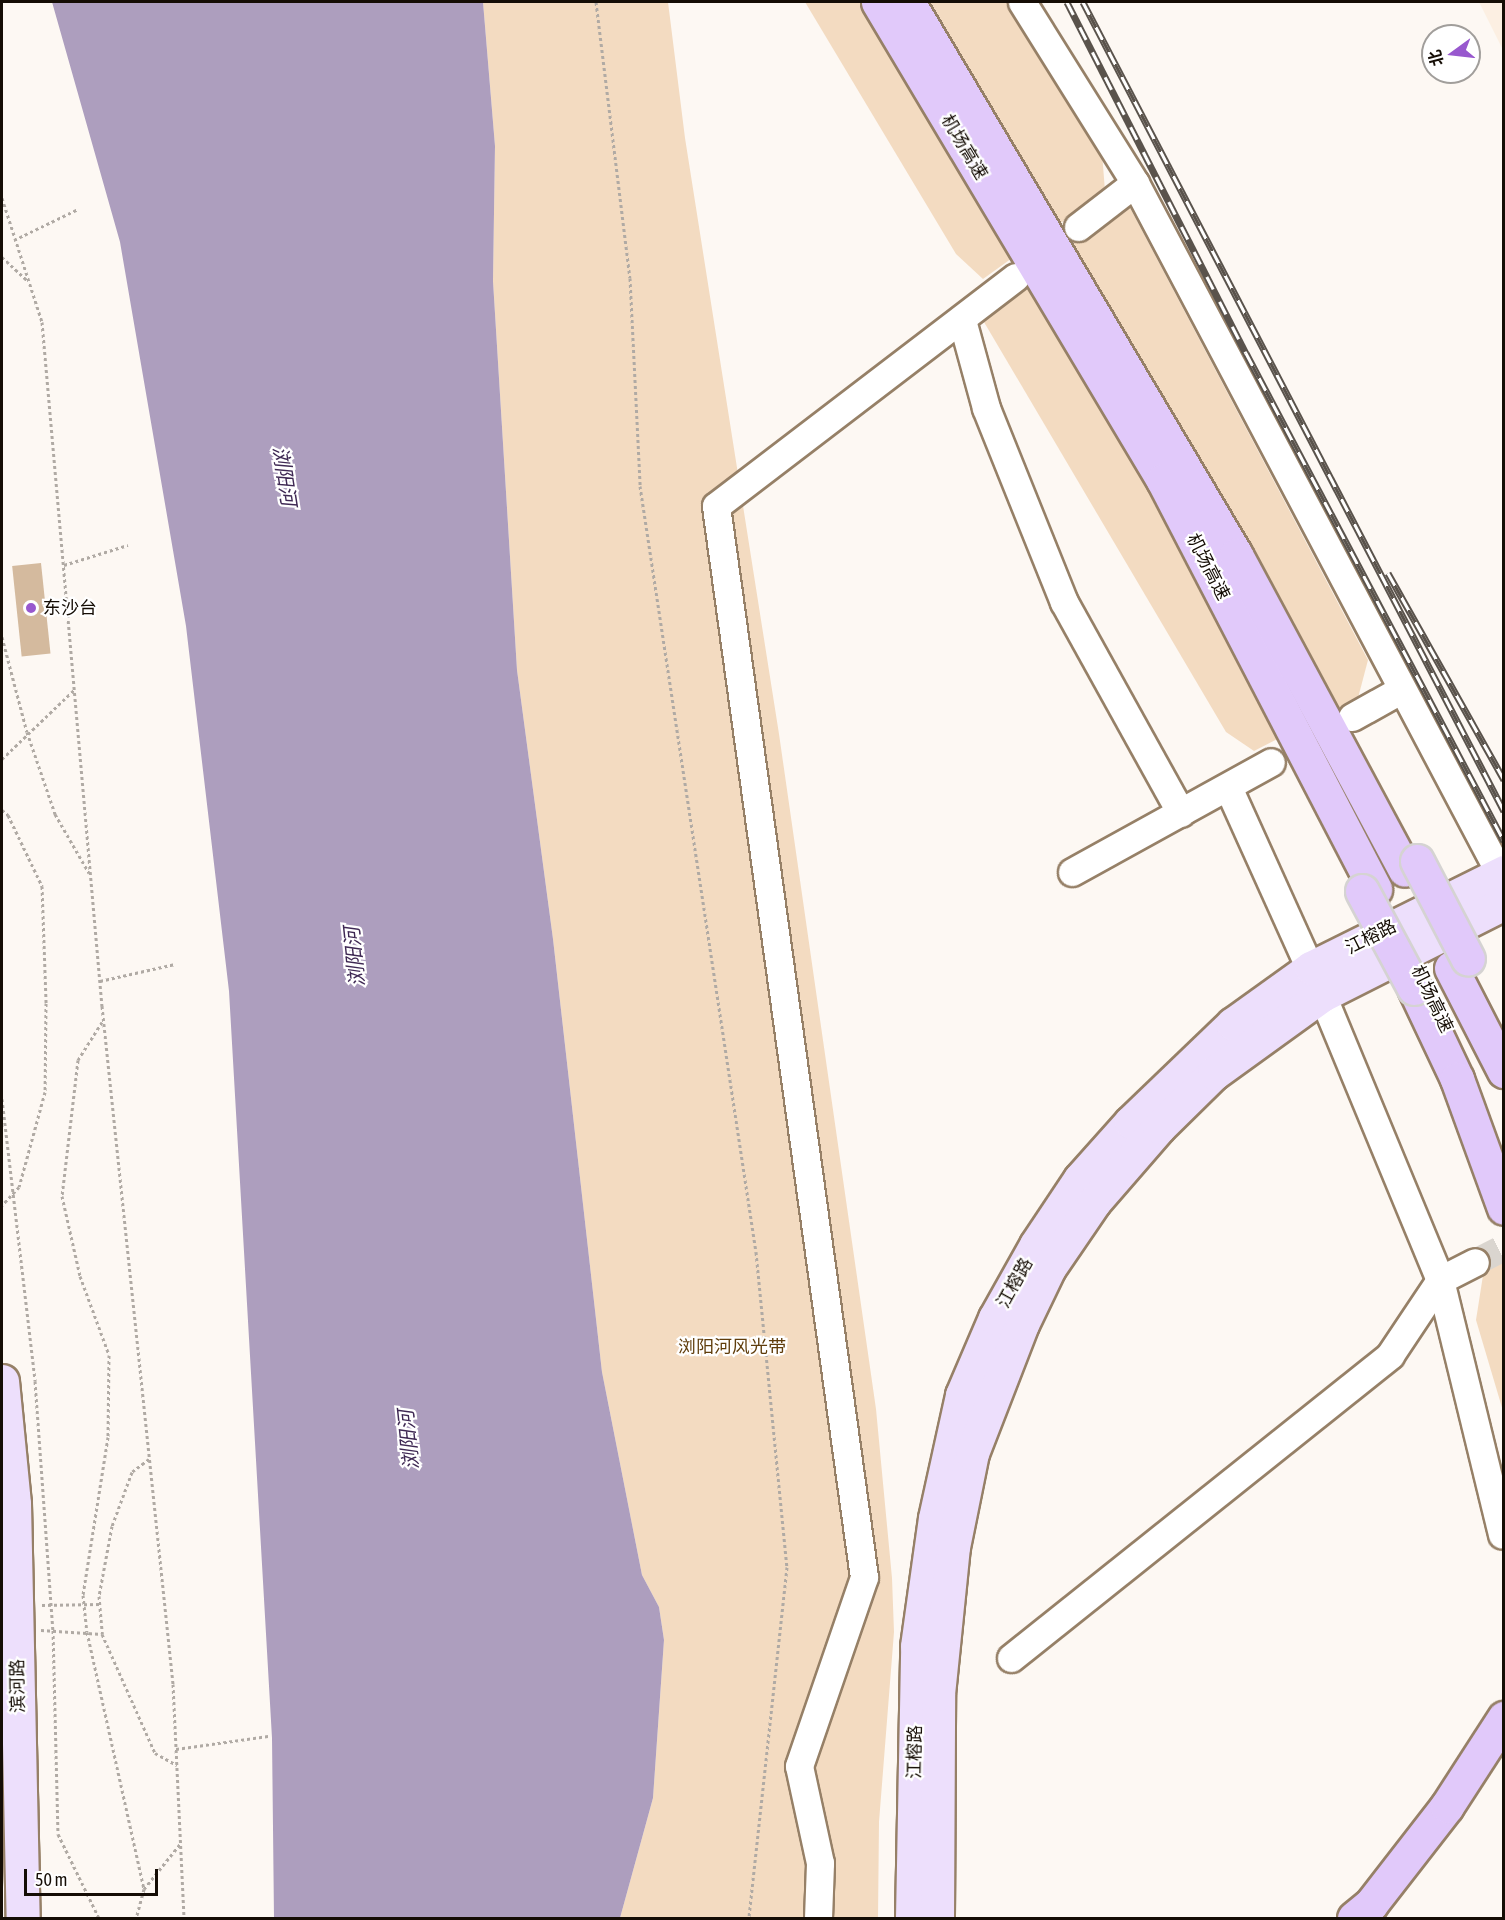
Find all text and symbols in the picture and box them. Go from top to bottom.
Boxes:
north arrow [1421,24,1481,84]
text: 北 [1425,48,1446,68]
street label: 机场高速 [936,111,992,183]
water label: 浏阳河 [268,444,302,508]
street label: 机场高速 [1182,530,1234,604]
place label: 东沙台 [43,597,97,619]
marker: 东沙台 [24,601,38,615]
street label: 江榕路 [1342,915,1400,959]
water label: 浏阳河 [339,926,369,988]
street label: 机场高速 [1407,962,1457,1036]
street label: 江榕路 [992,1254,1038,1312]
park label: 浏阳河风光带 [678,1336,786,1358]
water label: 浏阳河 [393,1409,423,1471]
street label: 滨河路 [7,1659,29,1713]
street label: 江榕路 [904,1725,926,1779]
scale bar [27,1857,160,1895]
text: 50 m [35,1869,67,1890]

